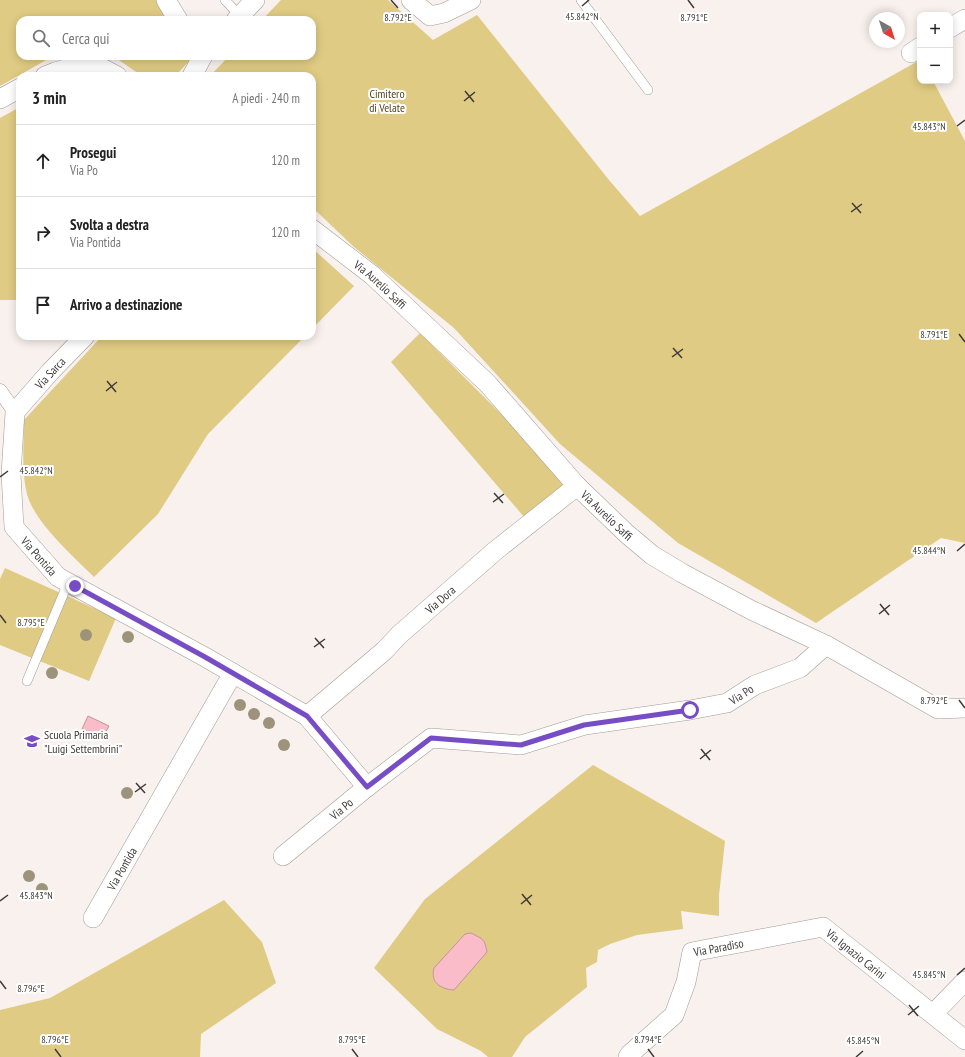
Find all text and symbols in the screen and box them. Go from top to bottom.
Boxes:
text: 45.842°N [565,10,599,23]
text: 8.792°E [384,11,412,24]
text: 8.791°E [680,11,708,24]
north arrow [869,12,905,48]
map controls [917,12,953,84]
button: + [917,12,953,48]
search box [16,16,316,60]
icon: search [30,27,52,49]
text: Cerca qui [62,29,110,48]
button: − [917,48,953,84]
park label: Cimitero di Velate [369,86,405,115]
text: 3 min [32,87,66,109]
text: A piedi · 240 m [232,90,300,107]
text: 45.843°N [912,120,946,133]
text: Prosegui [70,143,116,162]
icon: ahead [32,150,54,172]
text: 120 m [271,152,300,169]
text: Via Po [70,162,98,179]
text: Svolta a destra [70,215,149,234]
icon: right [32,222,54,244]
text: 120 m [271,224,300,241]
text: Via Pontida [70,234,121,251]
street label: Via Aurelio Saffi [350,256,410,311]
icon: arrive [32,294,54,316]
text: Arrivo a destinazione [70,295,183,314]
text: 8.791°E [920,328,948,341]
street label: Via Sarca [31,354,69,393]
text: 45.842°N [19,464,53,477]
street label: Via Aurelio Saffi [578,486,636,543]
street label: Via Pontida [18,532,61,579]
text: 45.844°N [912,544,946,557]
route end [66,577,84,595]
street label: Via Dora [421,582,458,617]
text: 8.795°E [17,616,45,629]
street label: Via Po [725,681,756,708]
text: 8.792°E [920,694,948,707]
route start [681,701,699,719]
place label: Scuola Primaria "Luigi Settembrini" [44,727,122,756]
school or university icon: Scuola Primaria "Luigi Settembrini" [23,732,41,750]
street label: Via Po [325,794,356,823]
street label: Via Pontida [103,844,140,894]
text: 45.843°N [19,889,53,902]
street label: Via Ignazio Carini [823,924,889,982]
street label: Via Paradiso [691,935,745,959]
text: 45.845°N [912,968,946,981]
text: 8.796°E [17,982,45,995]
text: 8.796°E [41,1033,69,1046]
text: 8.795°E [338,1033,366,1046]
text: 8.794°E [634,1033,662,1046]
text: 45.845°N [846,1034,880,1047]

